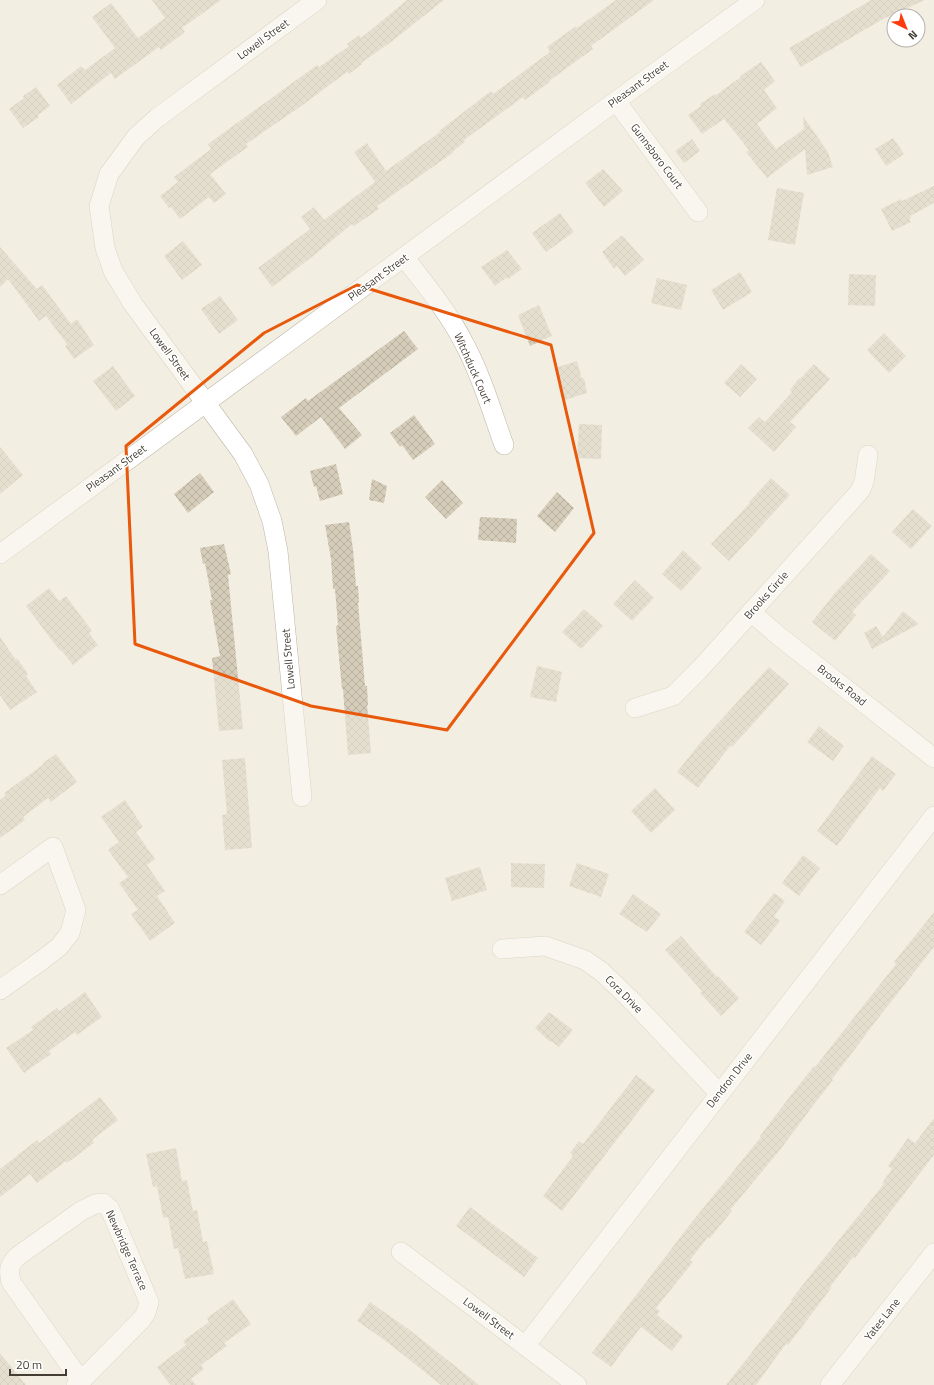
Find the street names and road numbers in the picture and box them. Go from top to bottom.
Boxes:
street label: Lowell Street [234,15,292,63]
street label: Pleasant Street [604,57,672,111]
street label: Gunnsboro Court [627,120,687,192]
street label: Pleasant Street [344,250,412,304]
street label: Lowell Street [146,325,194,383]
street label: Witchduck Court [450,330,496,406]
street label: Pleasant Street [82,441,150,495]
street label: Brooks Circle [740,567,792,623]
street label: Lowell Street [277,628,299,690]
street label: Brooks Road [814,661,870,709]
street label: Cora Drive [602,972,647,1017]
street label: Dendron Drive [702,1049,756,1111]
street label: Newbridge Terrace [102,1207,152,1293]
street label: Lowell Street [460,1293,518,1343]
street label: Yates Lane [860,1294,904,1344]

